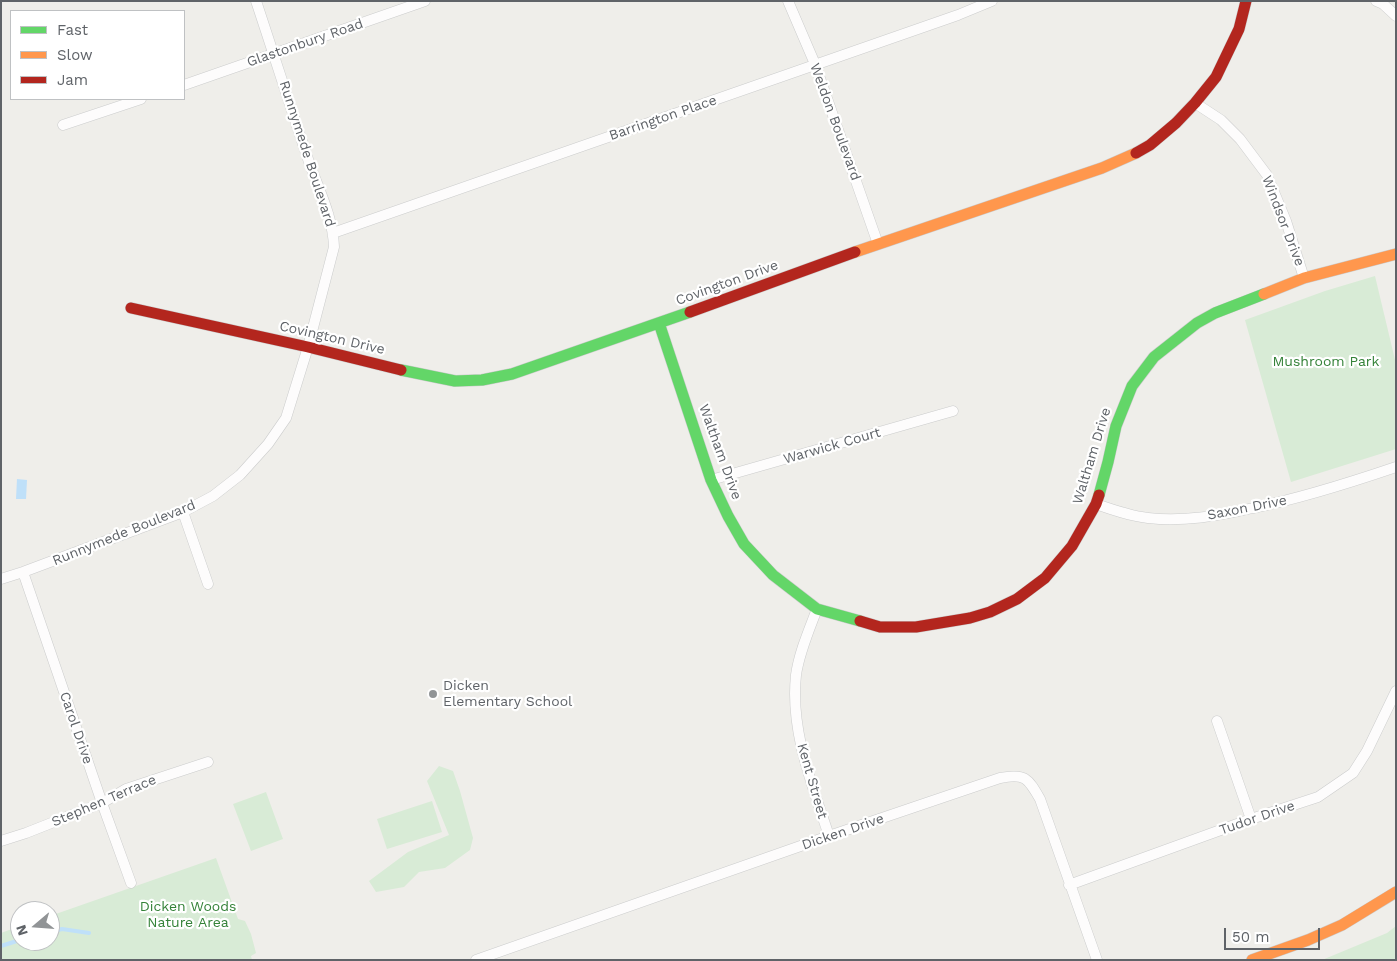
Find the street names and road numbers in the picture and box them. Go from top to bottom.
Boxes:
street label: Glastonbury Road [245,15,365,71]
street label: Weldon Boulevard [806,61,864,183]
street label: Runnymede Boulevard [275,79,339,229]
street label: Barrington Place [607,92,719,144]
street label: Windsor Drive [1258,173,1308,269]
street label: Covington Drive [674,257,780,309]
street label: Covington Drive [278,318,386,358]
street label: Waltham Drive [695,402,745,502]
street label: Waltham Drive [1069,406,1115,506]
street label: Warwick Court [781,424,883,468]
street label: Saxon Drive [1206,492,1288,524]
street label: Runnymede Boulevard [50,497,198,569]
street label: Carol Drive [56,690,96,766]
street label: Kent Street [793,741,831,821]
street label: Stephen Terrace [49,771,159,831]
street label: Tudor Drive [1217,797,1297,839]
street label: Dicken Drive [800,810,886,854]

